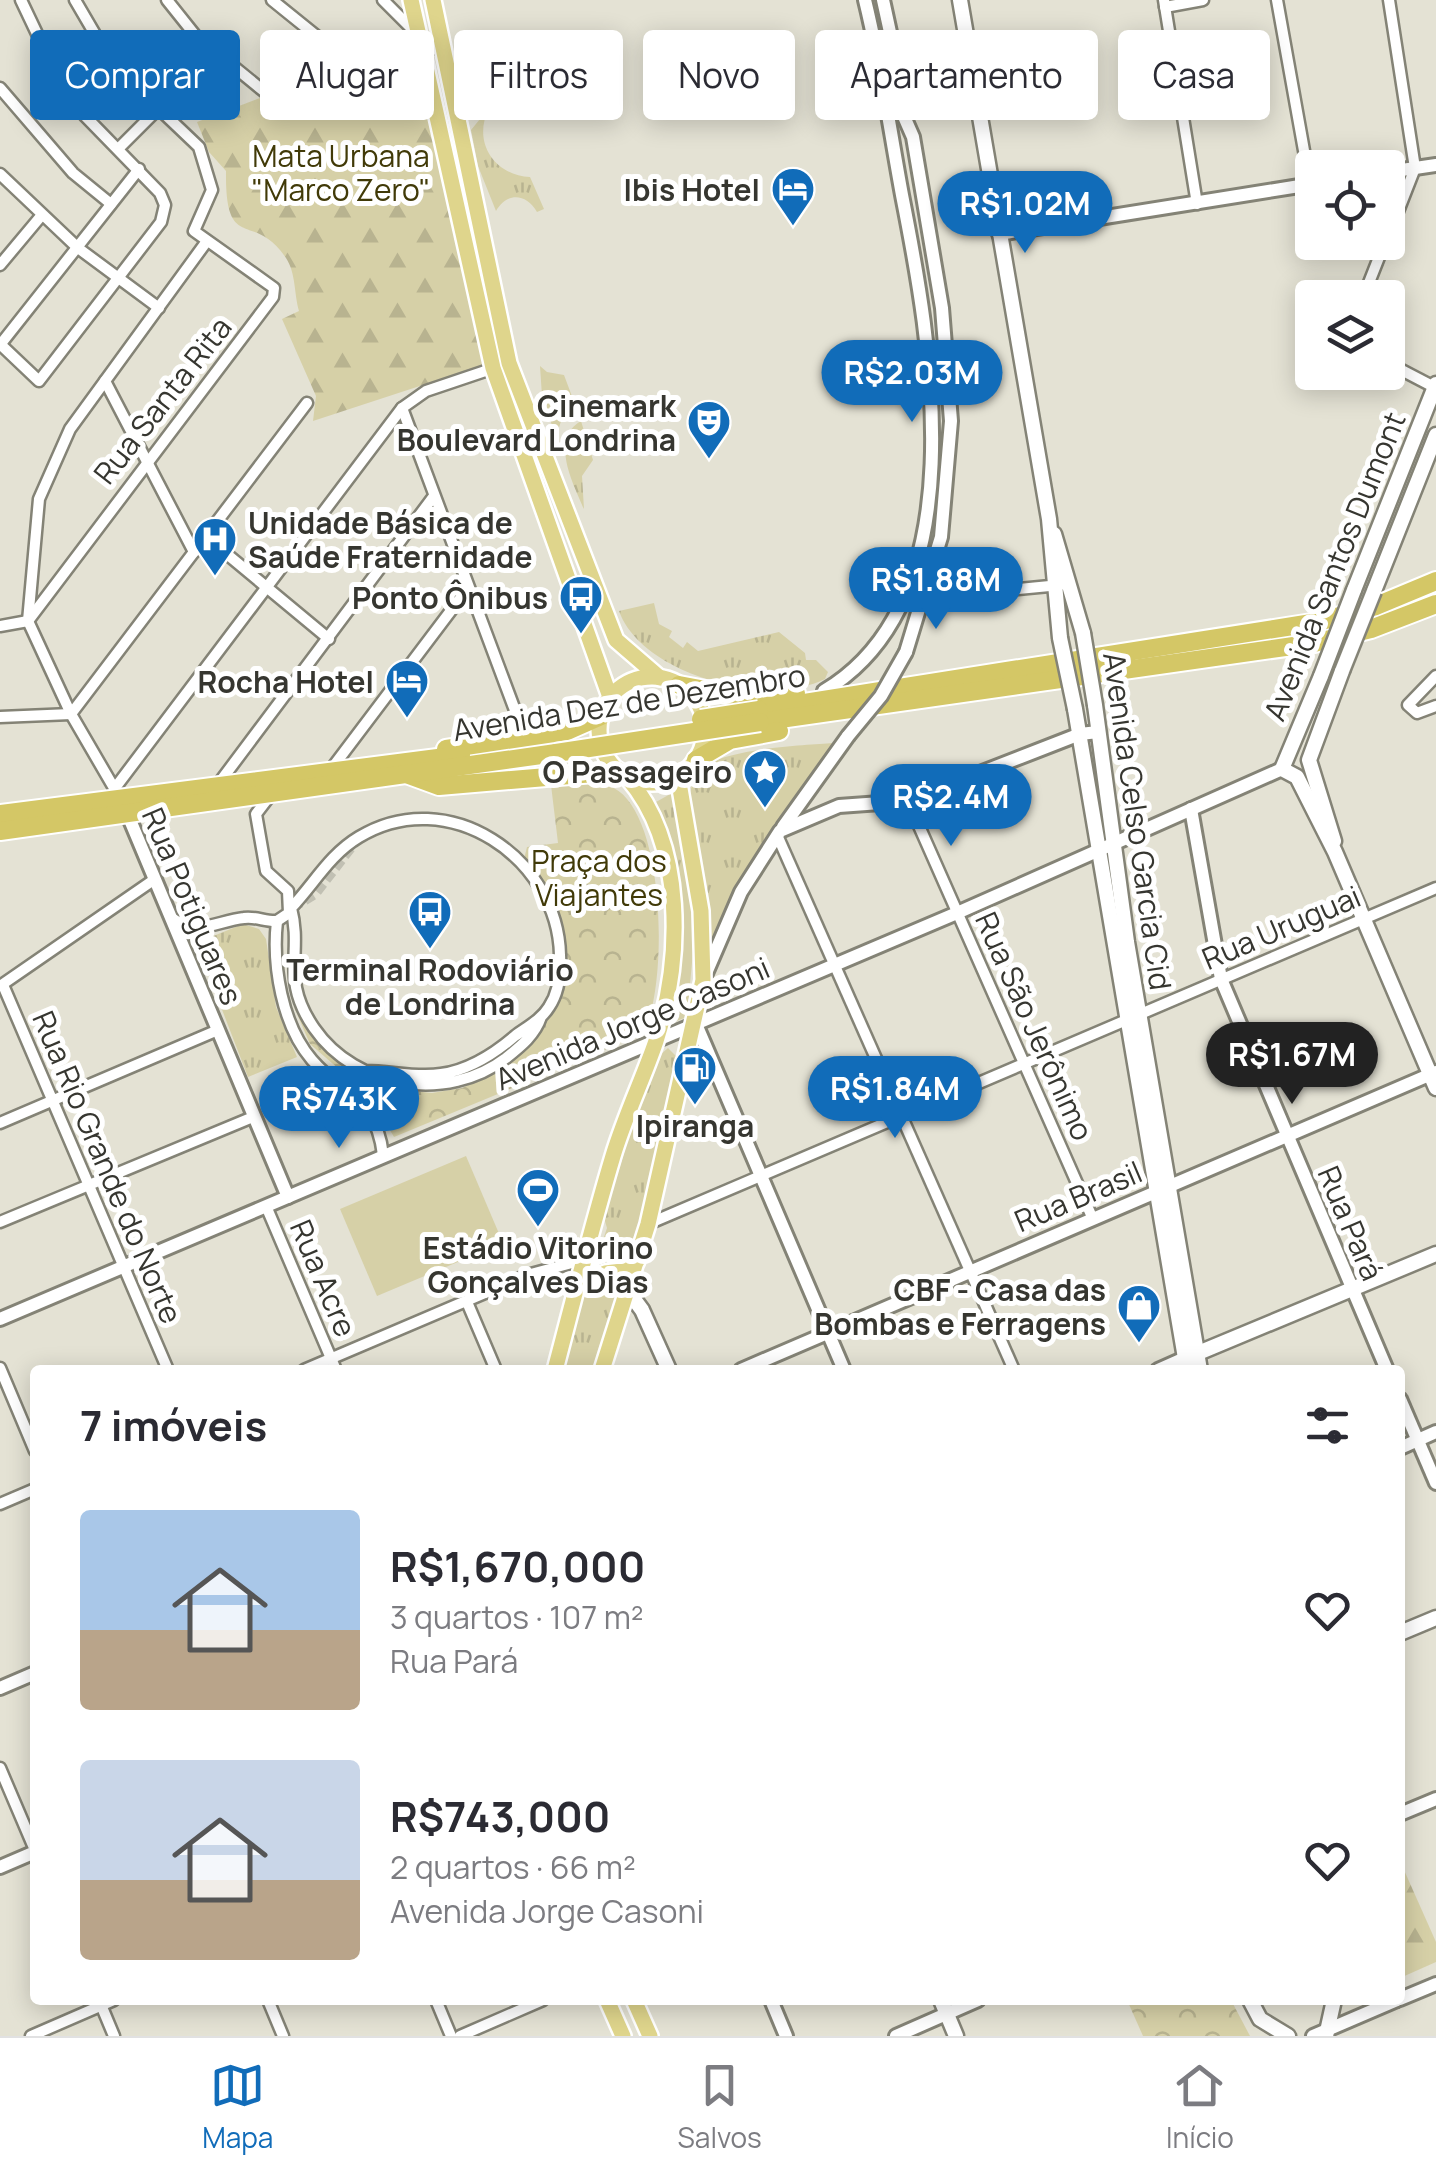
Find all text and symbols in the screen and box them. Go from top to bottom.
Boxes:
chip: Comprar [30,30,240,120]
chip: Alugar [260,30,434,120]
chip: Filtros [454,30,623,120]
chip: Novo [643,30,795,120]
chip: Apartamento [815,30,1098,120]
chip: Casa [1118,30,1270,120]
park label: Mata Urbana "Marco Zero" [251,135,431,210]
map controls [1295,150,1405,390]
button: locate [1295,150,1405,260]
hotel icon: Ibis Hotel [770,166,816,227]
place label: Ibis Hotel [624,169,760,210]
pin: R$1.02M [933,171,1117,256]
text: R$1.02M [959,181,1091,225]
button: layers [1295,280,1405,390]
street label: Rua Santa Rita [84,308,240,492]
pin: R$2.03M [820,340,1004,425]
text: R$2.03M [843,350,981,394]
place label: Cinemark Boulevard Londrina [397,385,677,460]
theatre icon: Cinemark Boulevard Londrina [686,399,732,460]
street label: Avenida Santos Dumont [1253,406,1415,726]
place label: Unidade Básica de Saúde Fraternidade [248,502,533,577]
hospital icon: Unidade Básica de Saúde Fraternidade [192,516,238,577]
pin: R$1.88M [844,547,1028,632]
text: R$1.88M [871,557,1001,601]
bus stop icon: Ponto Ônibus [558,574,604,635]
place label: Ponto Ônibus [352,577,548,618]
street label: Avenida Celso Garcia Cid [1094,649,1182,993]
street label: Avenida Dez de Dezembro [450,654,808,750]
hotel icon: Rocha Hotel [384,658,430,719]
place label: Rocha Hotel [198,661,374,702]
place icon: O Passageiro [742,748,788,809]
place label: O Passageiro [543,751,732,792]
pin: R$2.4M [870,764,1032,849]
text: R$2.4M [893,774,1009,818]
street label: Rua Potiguares [133,801,253,1011]
park label: Praça dos Viajantes [531,840,667,915]
street label: Rua Uruguai [1196,875,1366,979]
bus stop icon: Terminal Rodoviário de Londrina [407,889,453,950]
street label: Rua São Jerônimo [966,905,1104,1147]
street label: Avenida Jorge Casoni [488,947,776,1099]
place label: Terminal Rodoviário de Londrina [286,949,574,1024]
street label: Rua Rio Grande do Norte [24,1004,192,1330]
pin: R$1.67M [1200,1022,1384,1107]
text: R$1.67M [1228,1032,1356,1076]
fuel station icon: Ipiranga [672,1045,718,1106]
pin: R$1.84M [803,1056,987,1141]
pin: R$743K [258,1066,420,1151]
text: R$1.84M [830,1066,960,1110]
text: R$743K [281,1076,397,1120]
place label: Ipiranga [636,1105,754,1146]
street label: Rua Brasil [1008,1151,1148,1241]
street label: Rua Pará [1309,1160,1393,1286]
sports icon: Estádio Vitorino Gonçalves Dias [515,1167,561,1228]
street label: Rua Acre [281,1213,367,1343]
place label: Estádio Vitorino Gonçalves Dias [423,1227,653,1302]
place label: CBF - Casa das Bombas e Ferragens [814,1269,1106,1344]
shop icon: CBF - Casa das Bombas e Ferragens [1116,1283,1162,1344]
text: 7 imóveis [80,1396,267,1454]
icon: filters [1300,1398,1355,1453]
text: R$1,670,000 [390,1537,645,1595]
icon: home [160,1550,280,1670]
icon: heart [1300,1583,1355,1638]
text: 3 quartos · 107 m² [390,1595,644,1639]
text: Rua Pará [390,1639,518,1683]
text: R$743,000 [390,1787,610,1845]
icon: home [160,1800,280,1920]
icon: heart [1300,1833,1355,1888]
text: 2 quartos · 66 m² [390,1845,636,1889]
text: Avenida Jorge Casoni [390,1889,704,1933]
tab: Mapa [202,2058,273,2156]
tab: Salvos [678,2058,762,2156]
tab: Início [1166,2058,1234,2156]

